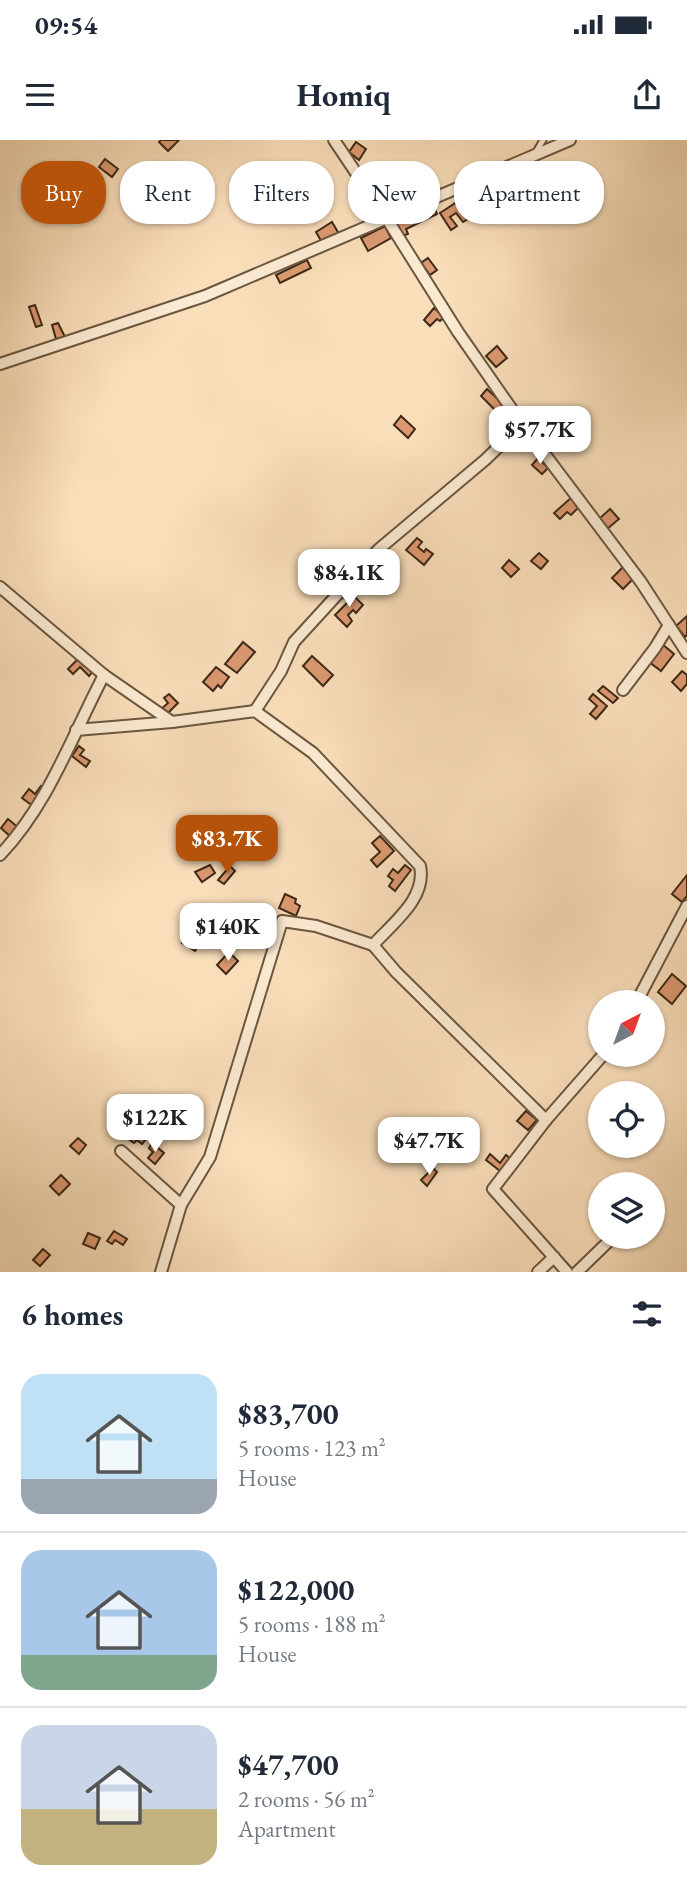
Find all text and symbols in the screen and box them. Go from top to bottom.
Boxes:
text: 09:54 [35,8,97,42]
text: Homiq [296,74,391,116]
icon: menu [21,76,59,114]
icon: share [628,76,666,114]
chip: Buy [21,161,106,224]
chip: Rent [120,161,215,224]
chip: Filters [229,161,334,224]
chip: New [348,161,440,224]
chip: Apartment [454,161,604,224]
pin: $57.7K [483,406,597,466]
text: $57.7K [505,414,575,444]
pin: $84.1K [292,550,406,609]
text: $84.1K [314,557,384,587]
pin: $83.7K [170,816,284,875]
text: $83.7K [192,823,262,853]
pin: $140K [179,904,277,963]
text: $140K [196,911,260,941]
north arrow [588,990,665,1068]
map controls [588,990,665,1249]
button: locate [588,1081,665,1158]
pin: $122K [106,1094,204,1154]
text: $122K [123,1102,187,1132]
pin: $47.7K [372,1118,486,1177]
text: $47.7K [394,1125,464,1155]
button: layers [588,1172,665,1249]
text: 6 homes [21,1295,123,1334]
icon: filters [628,1295,666,1333]
text: $83,700 [238,1394,339,1433]
icon: home [77,1402,161,1486]
text: 5 rooms · 123 m² [238,1433,386,1463]
text: House [238,1463,297,1493]
text: $122,000 [238,1570,354,1609]
icon: home [77,1578,161,1662]
text: 5 rooms · 188 m² [238,1609,386,1639]
text: House [238,1639,297,1669]
text: $47,700 [238,1745,339,1784]
icon: home [77,1753,161,1837]
text: 2 rooms · 56 m² [238,1784,375,1814]
text: Apartment [238,1814,336,1844]

